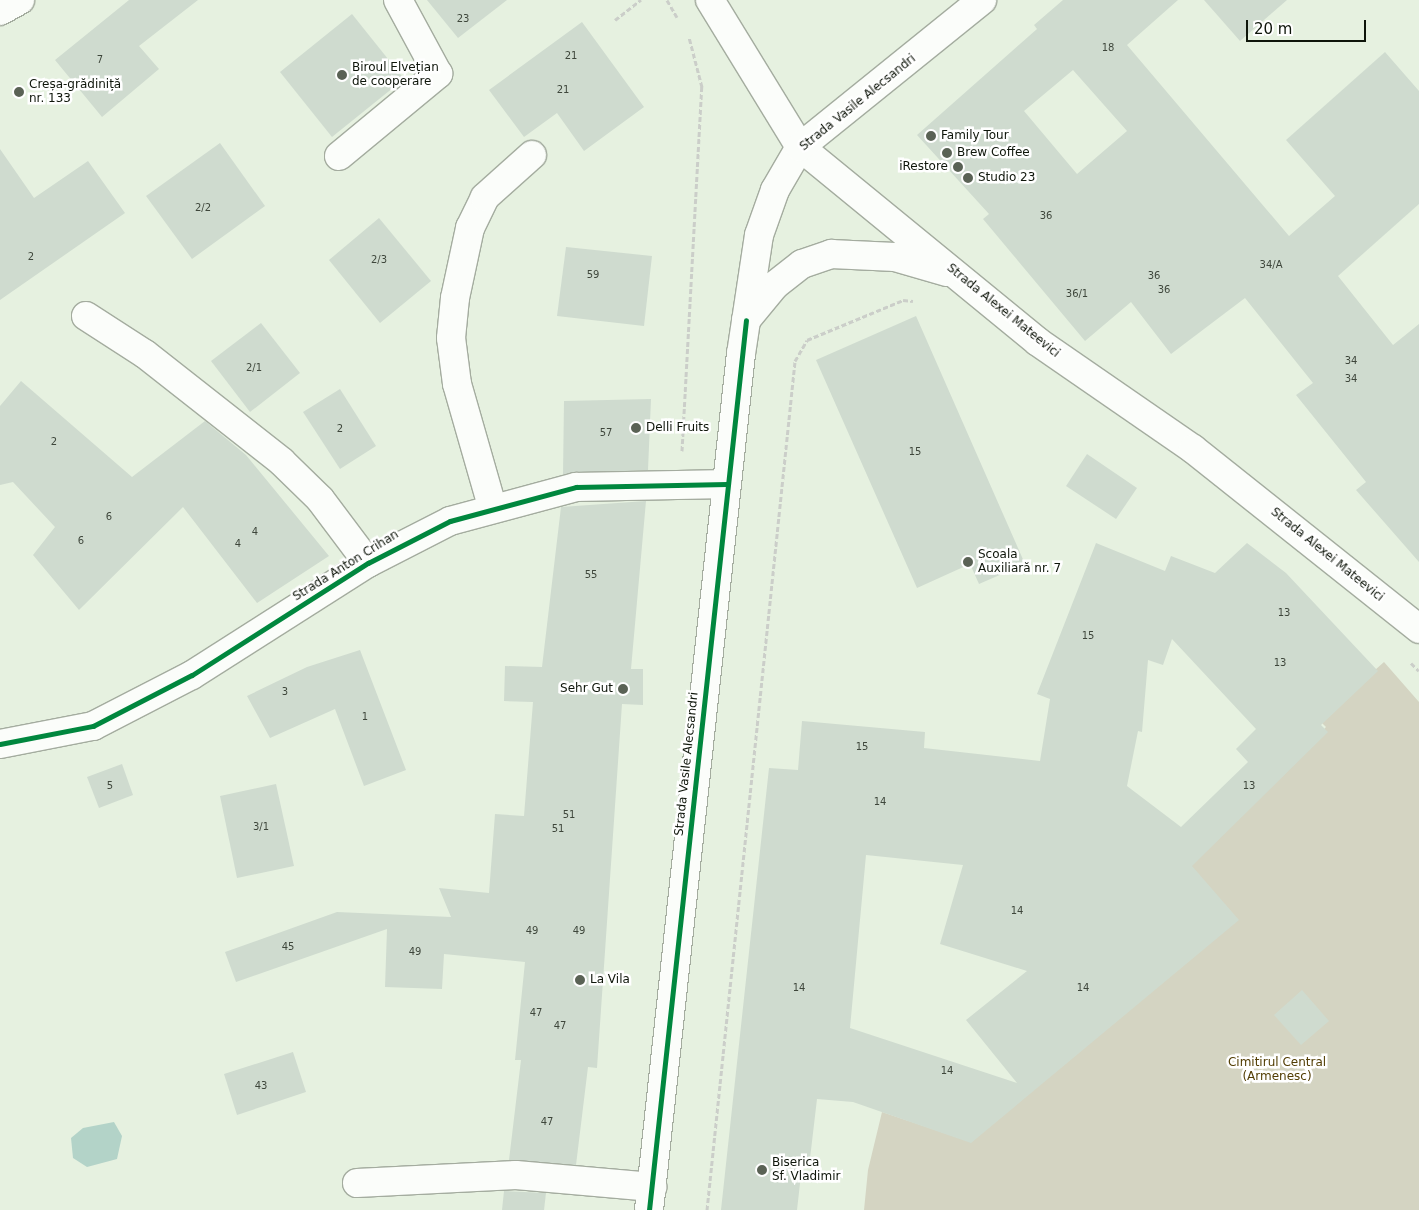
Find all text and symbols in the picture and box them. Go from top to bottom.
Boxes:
scale bar [1249,10,1369,42]
house number: 23 [457,13,469,25]
text: 20 m [1254,20,1292,38]
house number: 18 [1102,42,1114,54]
house number: 21 [565,50,577,62]
street label: Strada Vasile Alecsandri [797,52,919,154]
house number: 7 [97,54,103,66]
place label: Biroul Elvețian de cooperare [352,61,439,89]
marker: Biroul Elvețian de cooperare [336,69,348,81]
place label: Creșa-grădiniță nr. 133 [29,78,121,106]
house number: 21 [557,84,569,96]
marker: Creșa-grădiniță nr. 133 [13,86,25,98]
place label: Family Tour [941,129,1009,143]
marker: Family Tour [925,130,937,142]
place label: Brew Coffee [957,146,1030,160]
marker: Brew Coffee [941,147,953,159]
place label: iRestore [899,160,948,174]
marker: iRestore [952,161,964,173]
place label: Studio 23 [978,171,1035,185]
marker: Studio 23 [962,172,974,184]
house number: 2/2 [195,202,211,214]
house number: 36 [1040,210,1052,222]
house number: 2 [28,251,34,263]
house number: 2/3 [371,254,387,266]
house number: 34/A [1260,259,1282,271]
street label: Strada Alexei Mateevici [944,261,1062,361]
house number: 59 [587,269,599,281]
house number: 36 [1148,270,1160,282]
house number: 36 [1158,284,1170,296]
house number: 36/1 [1066,288,1088,300]
house number: 34 [1345,355,1357,367]
house number: 2/1 [246,362,262,374]
house number: 34 [1345,373,1357,385]
place label: Delli Fruits [646,421,709,435]
marker: Delli Fruits [630,422,642,434]
house number: 2 [337,423,343,435]
house number: 57 [600,427,612,439]
house number: 2 [51,436,57,448]
house number: 15 [909,446,921,458]
street label: Strada Alexei Mateevici [1268,505,1386,605]
house number: 6 [106,511,112,523]
house number: 4 [252,526,258,538]
street label: Strada Anton Crihan [291,528,401,604]
house number: 6 [78,535,84,547]
house number: 4 [235,538,241,550]
place label: Școala Auxiliară nr. 7 [978,548,1061,576]
marker: Școala Auxiliară nr. 7 [962,556,974,568]
house number: 55 [585,569,597,581]
house number: 13 [1278,607,1290,619]
house number: 15 [1082,630,1094,642]
house number: 13 [1274,657,1286,669]
place label: Sehr Gut [560,682,613,696]
marker: Sehr Gut [617,683,629,695]
house number: 3 [282,686,288,698]
street label: Strada Vasile Alecsandri [672,691,702,837]
house number: 1 [362,711,368,723]
house number: 15 [856,741,868,753]
house number: 5 [107,780,113,792]
house number: 13 [1243,780,1255,792]
house number: 14 [874,796,886,808]
house number: 51 [563,809,575,821]
house number: 3/1 [253,821,269,833]
house number: 51 [552,823,564,835]
house number: 14 [1011,905,1023,917]
house number: 49 [526,925,538,937]
house number: 49 [573,925,585,937]
house number: 45 [282,941,294,953]
house number: 49 [409,946,421,958]
place label: La Vila [590,973,630,987]
marker: La Vila [574,974,586,986]
house number: 14 [793,982,805,994]
house number: 14 [1077,982,1089,994]
house number: 47 [530,1007,542,1019]
house number: 47 [554,1020,566,1032]
park label: Cimitirul Central (Armenesc) [1228,1056,1326,1084]
house number: 14 [941,1065,953,1077]
house number: 43 [255,1080,267,1092]
house number: 47 [541,1116,553,1128]
place label: Biserica Sf. Vladimir [772,1156,840,1184]
marker: Biserica Sf. Vladimir [756,1164,768,1176]

